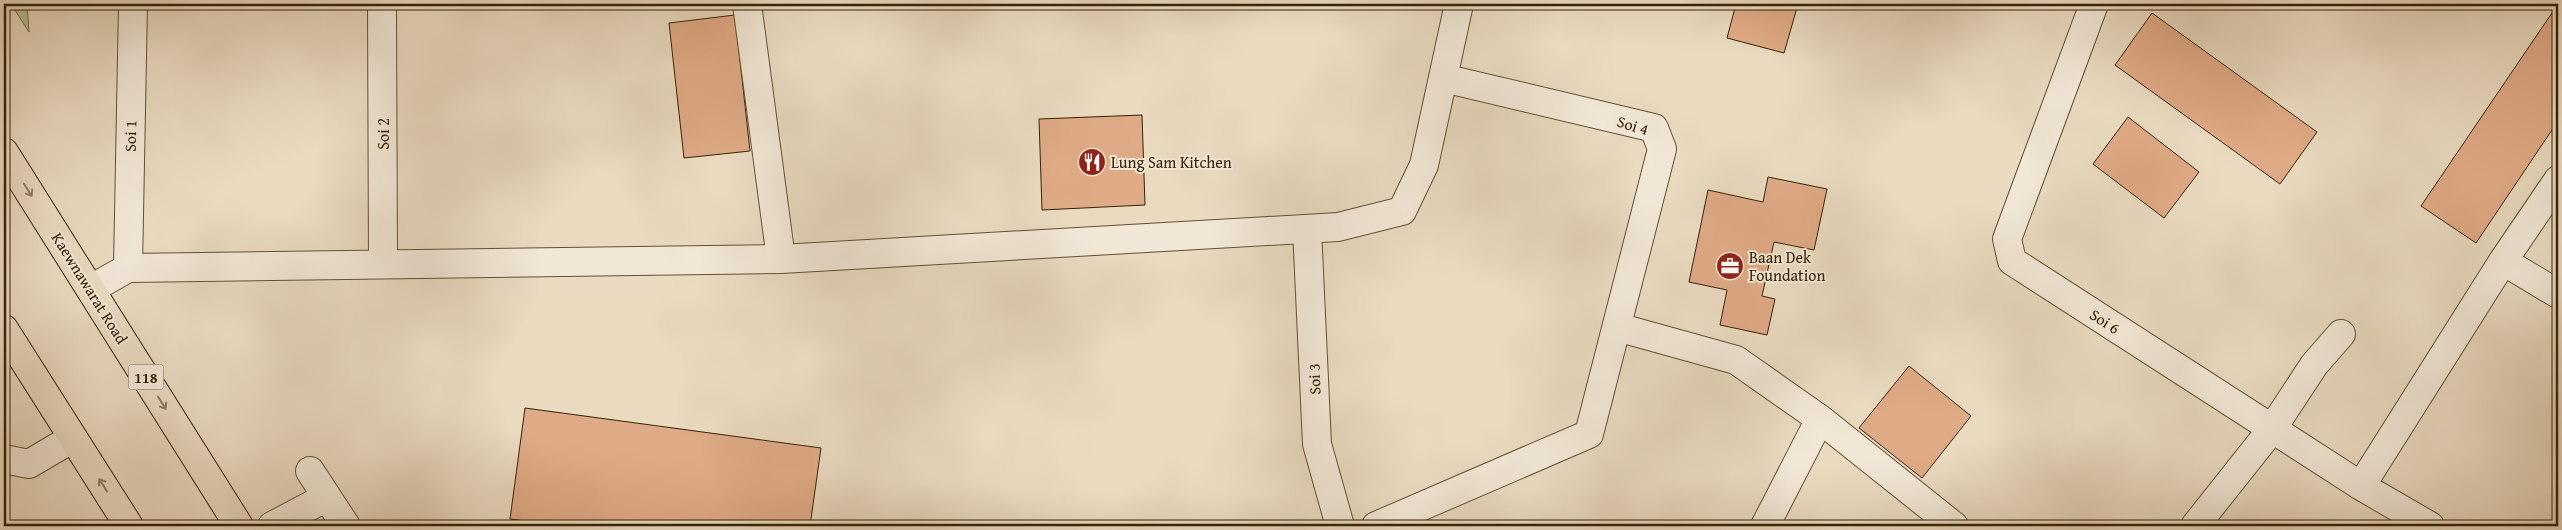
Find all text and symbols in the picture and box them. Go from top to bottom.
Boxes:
street label: Soi 4 [1614,109,1652,141]
street label: Soi 2 [371,118,395,150]
street label: Soi 1 [118,120,142,152]
restaurant icon: Lung Sam Kitchen [1077,147,1107,177]
place label: Lung Sam Kitchen [1111,150,1232,174]
one-way arrow [23,183,33,197]
street label: Kaewnawarat Road [46,228,134,349]
place label: Baan Dek Foundation [1749,245,1825,287]
office icon: Baan Dek Foundation [1715,251,1745,281]
street label: Soi 6 [2085,302,2125,340]
street label: Soi 3 [1301,363,1327,395]
road number: 118 [128,364,164,390]
one-way arrow [157,395,167,409]
one-way arrow [97,478,108,492]

